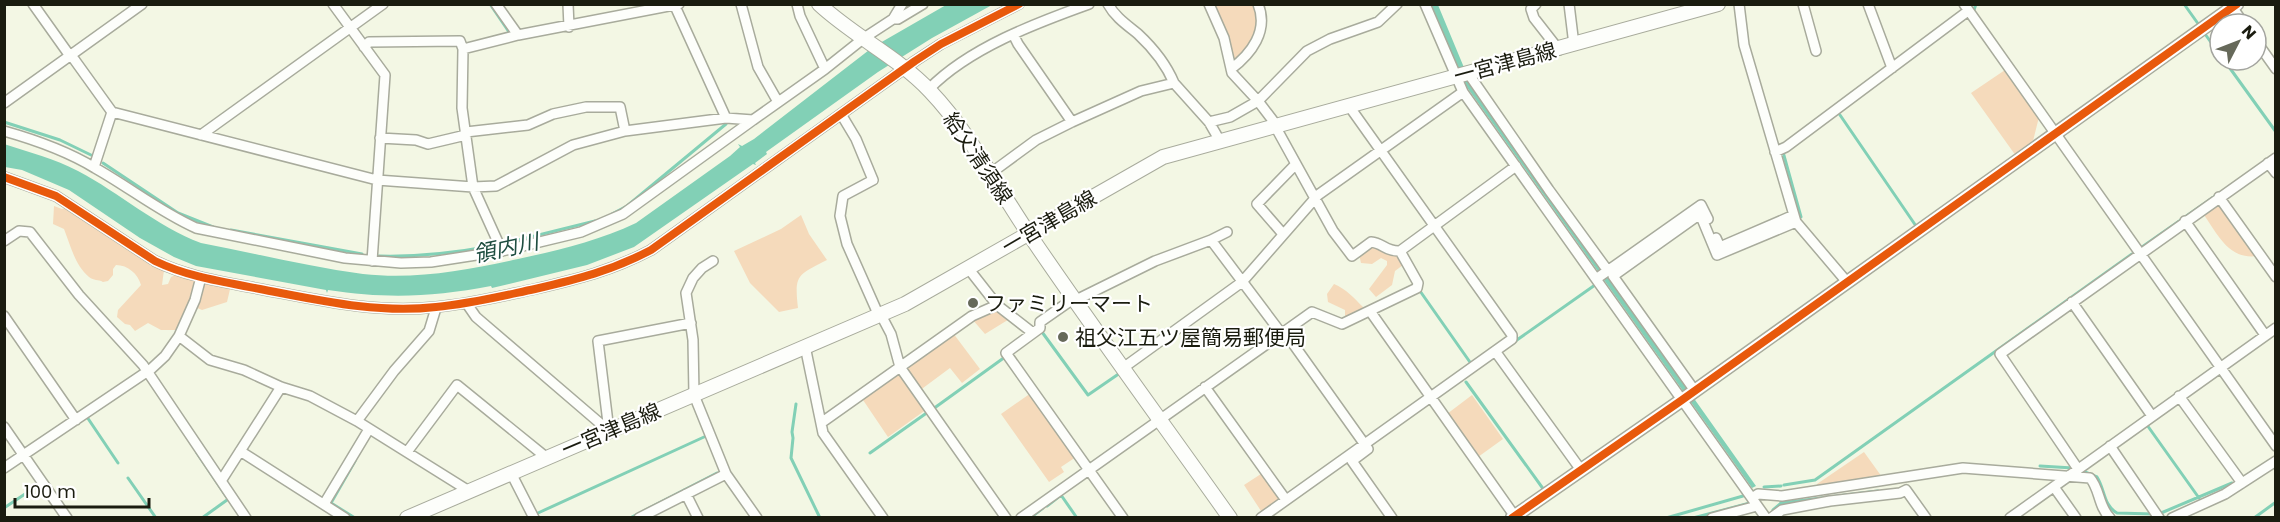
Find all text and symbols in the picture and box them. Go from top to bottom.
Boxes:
north arrow [2208,12,2268,72]
text: N [2236,20,2261,44]
street label: 一宮津島線 [1451,35,1559,91]
street label: 給父清須線 [937,106,1019,210]
street label: 一宮津島線 [996,183,1102,261]
water label: 領内川 [470,226,543,270]
place label: ファミリーマート [985,289,1153,318]
marker: ファミリーマート [966,296,980,310]
place label: 祖父江五ツ屋簡易郵便局 [1075,323,1306,352]
marker: 祖父江五ツ屋簡易郵便局 [1056,330,1070,344]
street label: 一宮津島線 [557,396,665,464]
scale bar [15,471,148,509]
text: 100 m [24,479,76,504]

